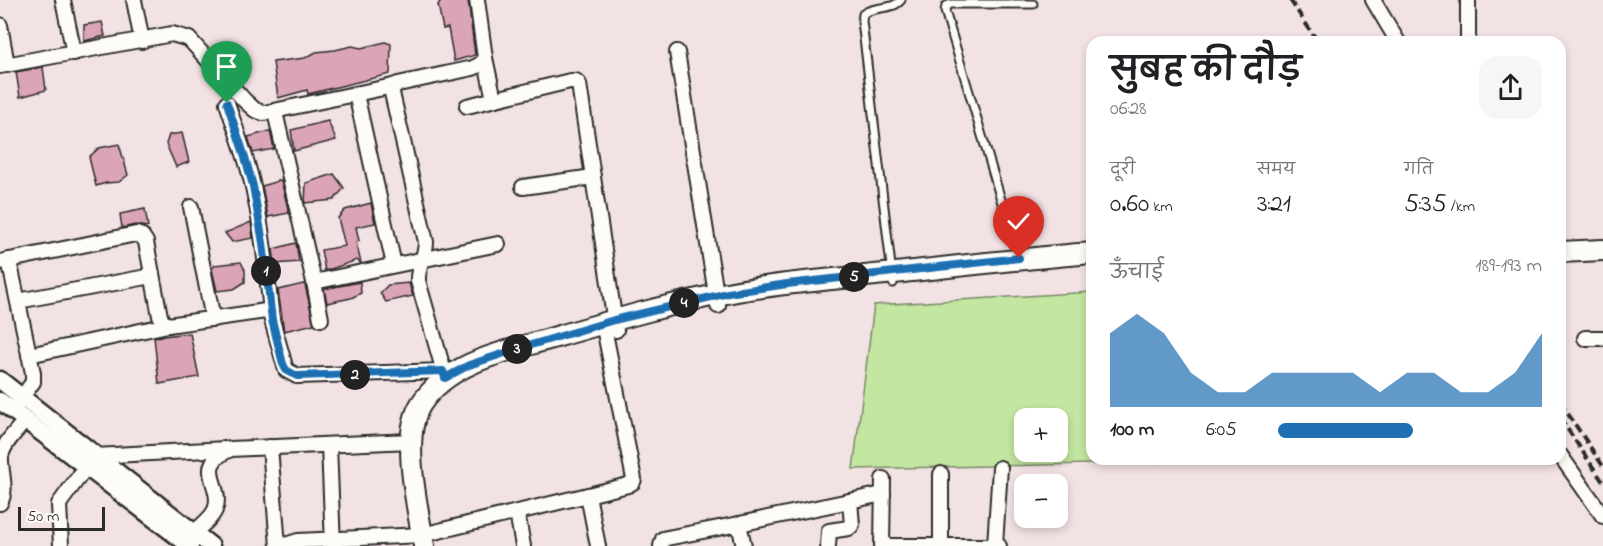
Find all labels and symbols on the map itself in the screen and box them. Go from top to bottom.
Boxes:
pin [201,41,252,103]
pin [993,196,1044,258]
pin: 1 [251,256,281,286]
pin: 5 [839,262,869,292]
pin: 4 [669,288,699,318]
pin: 3 [502,334,532,364]
pin: 2 [340,360,370,390]
scale bar [18,504,105,532]

